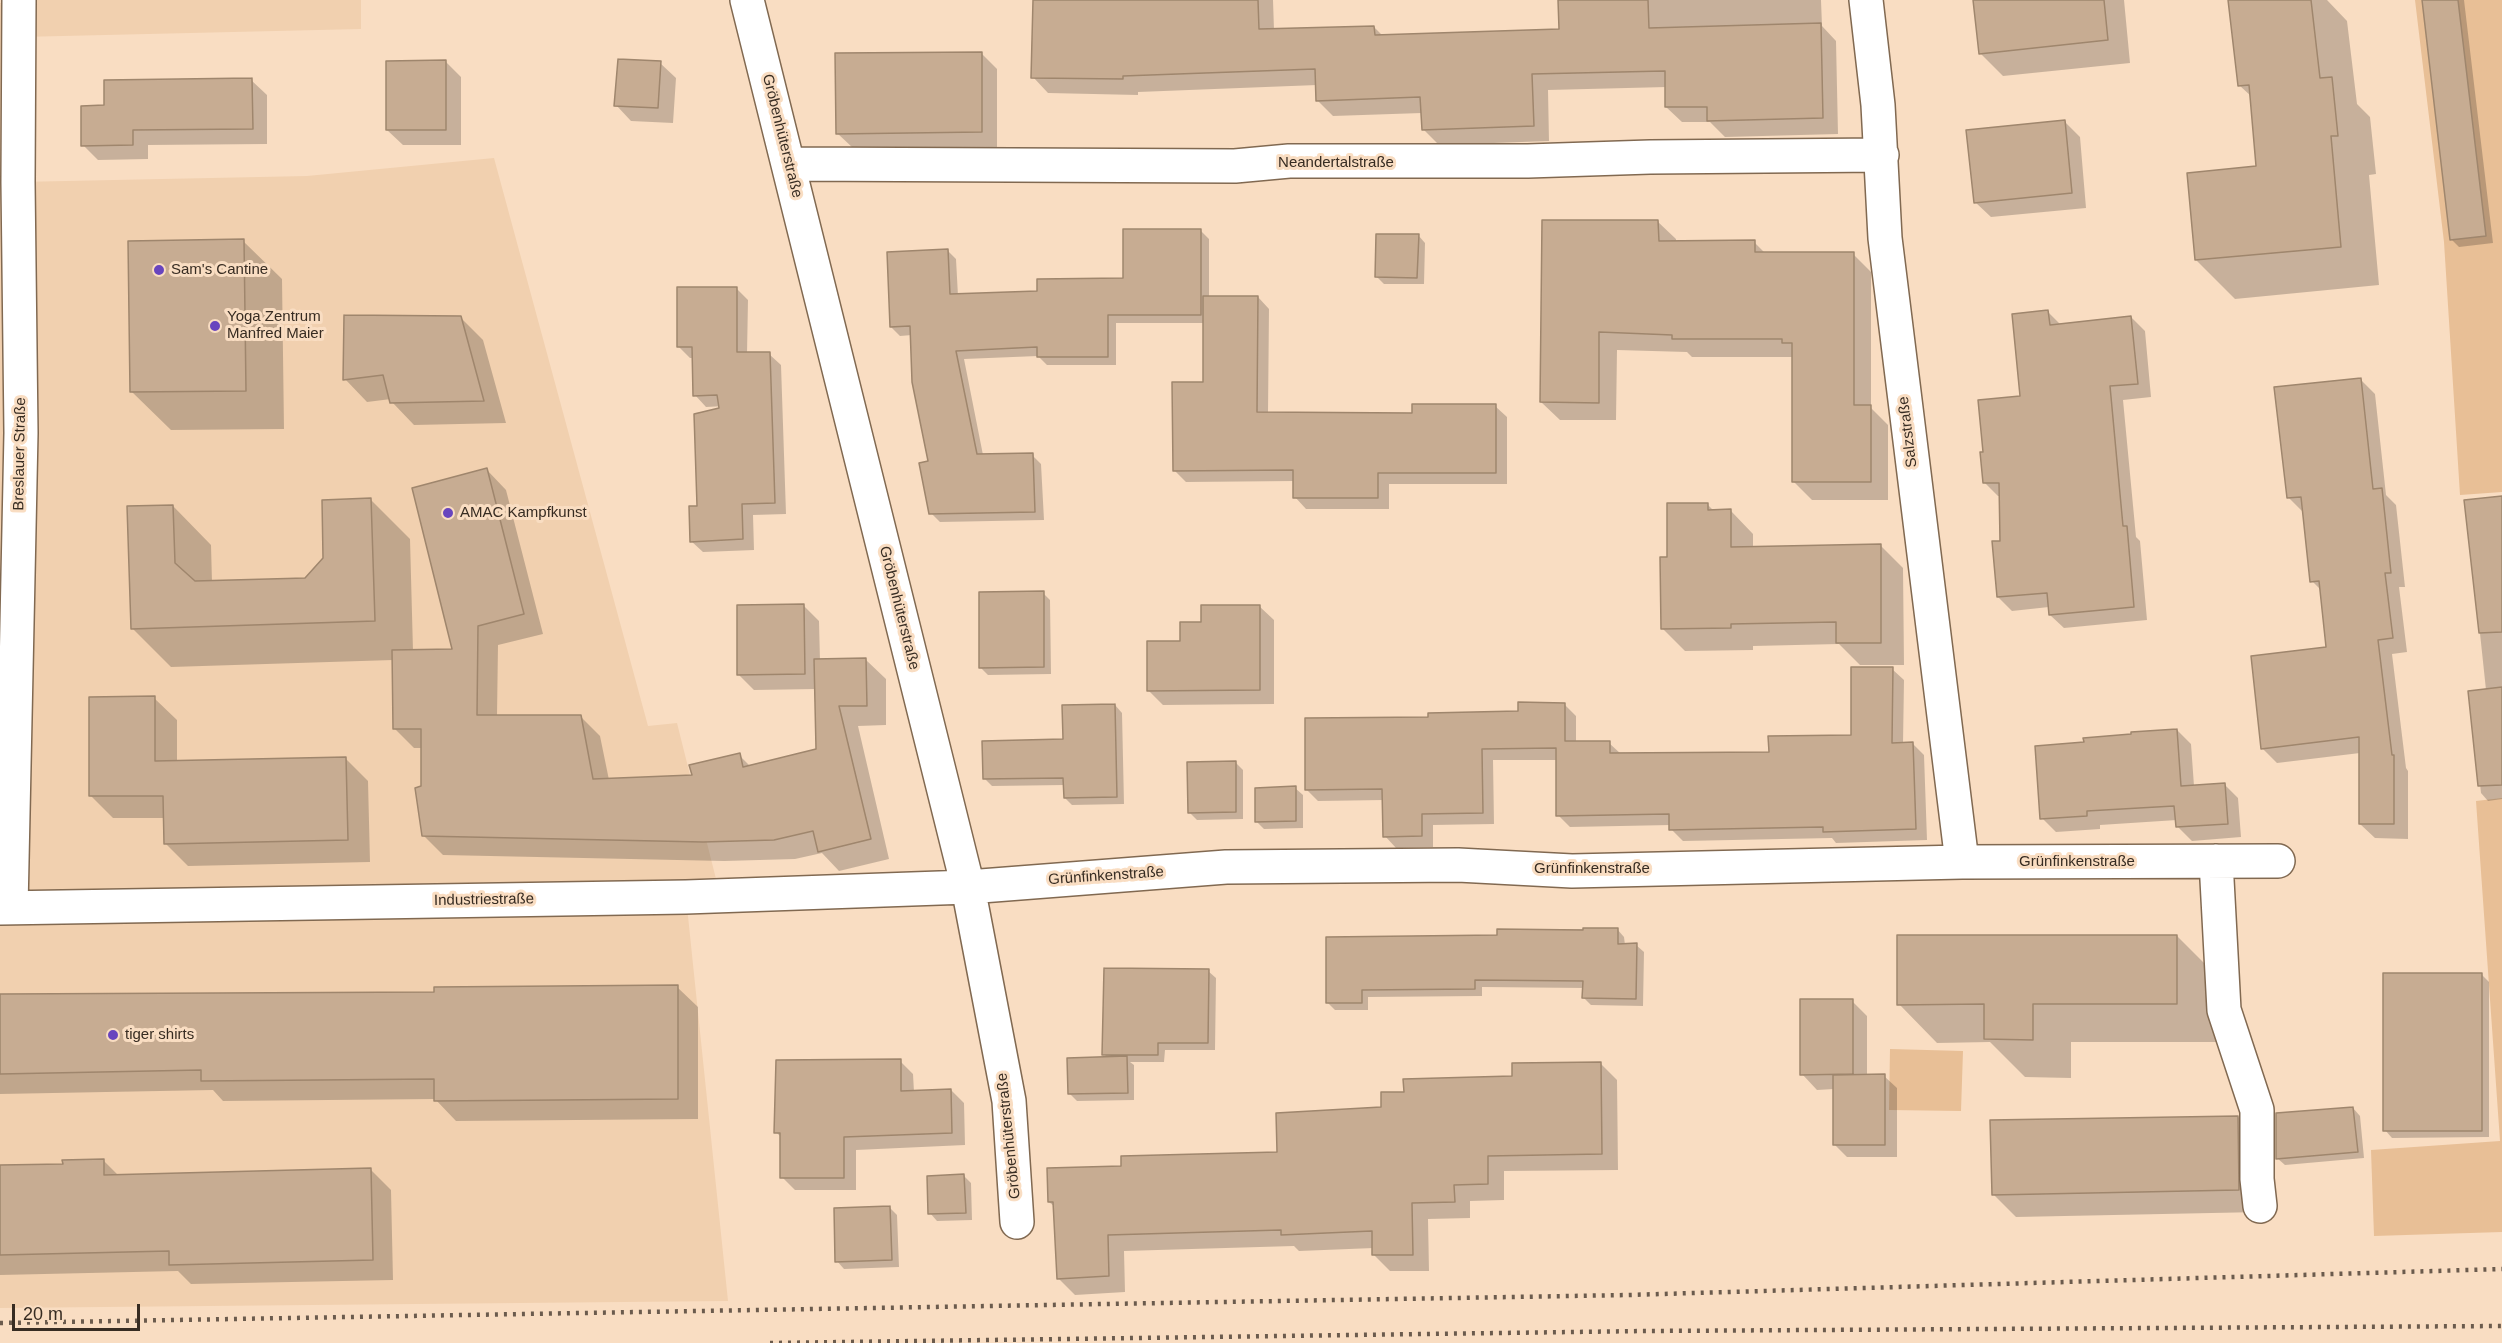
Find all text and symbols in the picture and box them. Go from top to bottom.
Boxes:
street label: Gröbenhüterstraße [758,72,806,200]
street label: Neandertalstraße [1278,154,1394,172]
place label: Sam's Cantine [171,261,268,279]
marker: Sam's Cantine [152,263,166,277]
place label: Yoga Zentrum Manfred Maier [227,308,324,343]
marker: Yoga Zentrum Manfred Maier [208,319,222,333]
street label: Salzstraße [1895,395,1921,469]
street label: Breslauer Straße [10,397,30,511]
place label: AMAC Kampfkunst [460,504,587,522]
marker: AMAC Kampfkunst [441,506,455,520]
street label: Gröbenhüterstraße [875,544,923,672]
street label: Grünfinkenstraße [2019,853,2135,871]
street label: Grünfinkenstraße [1534,860,1650,878]
street label: Grünfinkenstraße [1048,863,1164,889]
street label: Industriestraße [434,890,534,910]
place label: tiger shirts [125,1026,194,1044]
marker: tiger shirts [106,1028,120,1042]
street label: Gröbenhüterstraße [993,1072,1025,1200]
scale bar [15,1292,142,1330]
text: 20 m [23,1304,63,1324]

